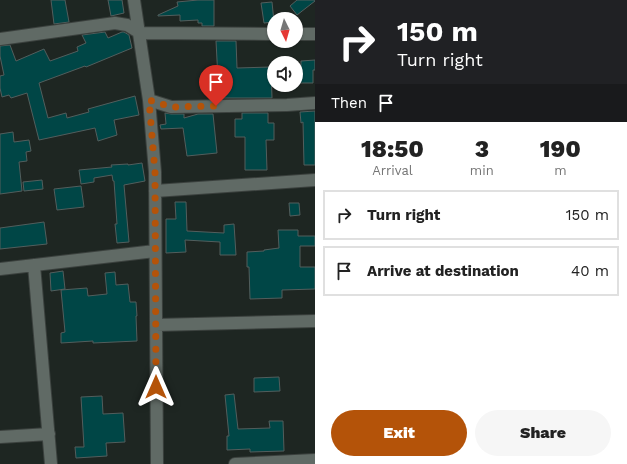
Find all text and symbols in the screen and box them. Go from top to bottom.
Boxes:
north arrow [267,12,303,48]
map controls [267,12,303,92]
text: 150 m [397,15,478,48]
icon: right [331,16,383,68]
text: Turn right [397,49,483,70]
button: sound [267,56,303,92]
pin [199,65,233,106]
icon: arrive [205,71,227,93]
icon: arrive [375,92,397,114]
text: Then [331,94,367,112]
text: 18:50 [361,135,424,163]
text: 3 [475,135,489,163]
text: 190 [540,135,581,163]
text: Arrival [372,163,413,178]
text: min [470,163,494,178]
text: m [554,163,567,178]
icon: right [333,204,355,226]
text: Turn right [367,206,440,224]
text: 150 m [566,206,609,224]
icon: arrive [333,260,355,282]
text: Arrive at destination [367,262,519,280]
text: 40 m [571,262,609,280]
position arrow [135,366,177,408]
button: Exit [331,410,467,456]
button: Share [475,410,611,456]

